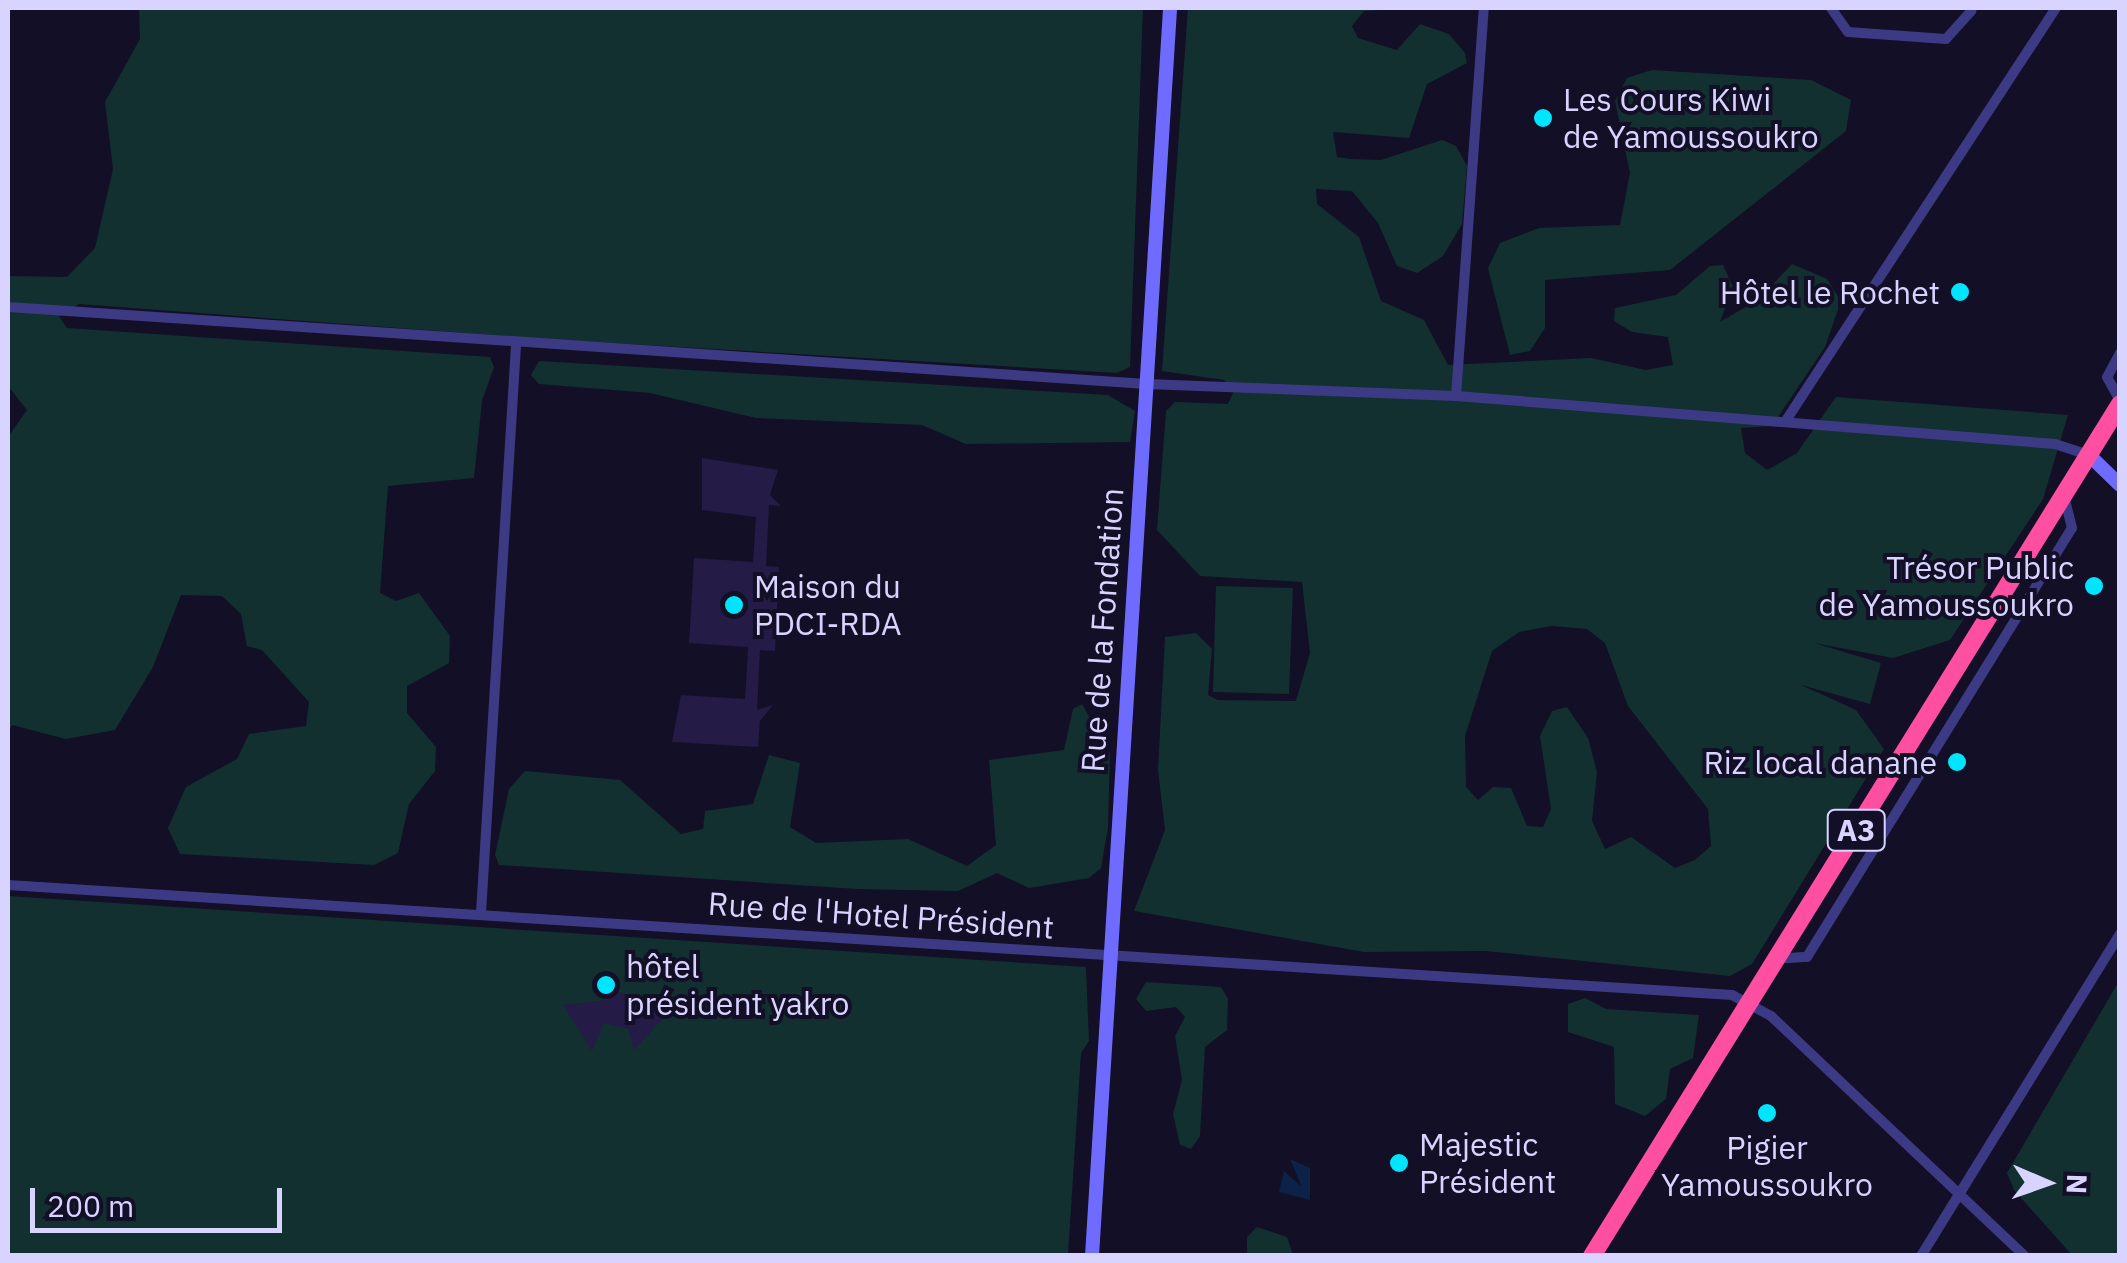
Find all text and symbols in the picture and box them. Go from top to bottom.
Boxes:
place label: Les Cours Kiwi de Yamoussoukro [1563,81,1819,156]
marker: Les Cours Kiwi de Yamoussoukro [1532,107,1554,129]
place label: Hôtel le Rochet [1720,273,1940,311]
marker: Hôtel le Rochet [1949,281,1971,303]
street label: Rue de la Fondation [1073,487,1131,773]
place label: Trésor Public de Yamoussoukro [1818,549,2074,624]
place label: Maison du PDCI-RDA [754,568,901,643]
marker: Trésor Public de Yamoussoukro [2083,575,2105,597]
marker: Maison du PDCI-RDA [723,594,745,616]
place label: Riz local danane [1703,743,1937,781]
marker: Riz local danane [1946,751,1968,773]
road number: A3 [1826,805,1886,855]
street label: Rue de l'Hotel Président [707,884,1055,946]
place label: hôtel président yakro [626,948,849,1023]
marker: hôtel président yakro [595,974,617,996]
marker: Pigier Yamoussoukro [1756,1102,1778,1124]
place label: Majestic Président [1419,1126,1556,1201]
place label: Pigier Yamoussoukro [1661,1129,1873,1204]
north arrow [1997,1133,2097,1233]
marker: Majestic Président [1388,1152,1410,1174]
scale bar [35,1168,288,1230]
text: N [2059,1173,2096,1195]
text: 200 m [47,1186,134,1225]

